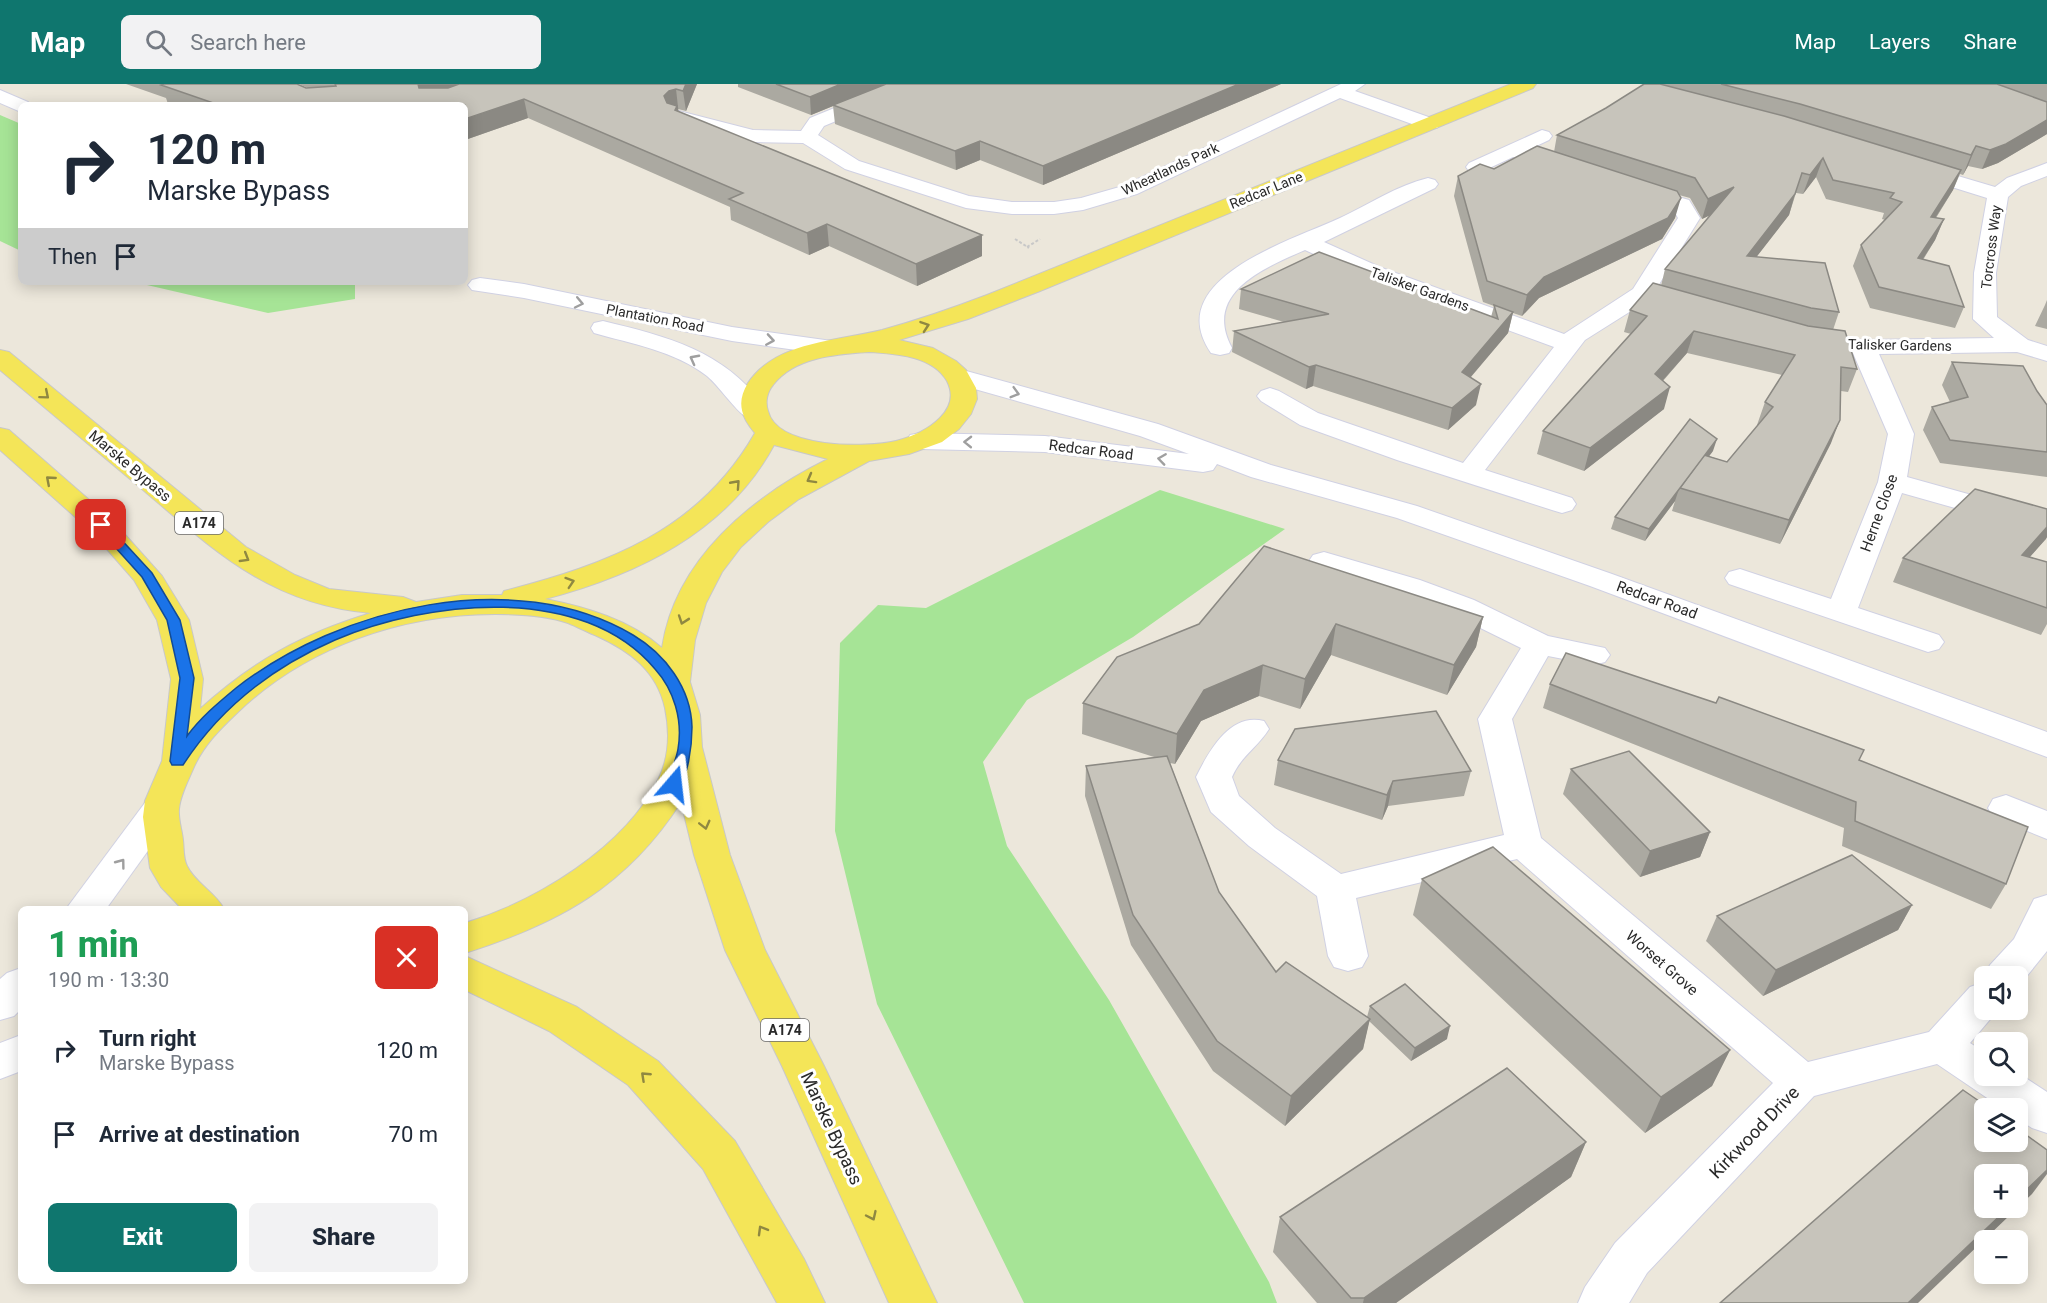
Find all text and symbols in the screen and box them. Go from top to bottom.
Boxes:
search box [121,15,541,69]
text: Map [30,26,85,59]
icon: search [142,26,175,59]
text: Search here [190,30,306,55]
text: Map [1794,30,1836,54]
text: Layers [1869,30,1930,54]
text: Share [1963,30,2017,54]
text: 120 m [147,125,266,174]
icon: right [48,126,126,204]
street label: Wheatlands Park [1119,139,1222,199]
street label: Redcar Lane [1227,168,1305,212]
text: Marske Bypass [147,175,330,207]
street label: Torcross Way [1978,204,2004,290]
icon: arrive [109,240,142,273]
text: Then [48,244,97,269]
street label: Talisker Gardens [1368,264,1472,314]
one-way arrow [573,296,583,309]
street label: Plantation Road [605,301,705,335]
one-way arrow [919,320,930,333]
one-way arrow [765,333,775,345]
street label: Talisker Gardens [1848,336,1952,354]
one-way arrow [690,355,701,366]
one-way arrow [1009,386,1020,398]
one-way arrow [38,388,49,399]
street label: Marske Bypass [85,426,175,506]
one-way arrow [963,436,972,449]
street label: Redcar Road [1048,436,1134,464]
one-way arrow [1157,453,1166,465]
one-way arrow [807,472,817,483]
street label: Herne Close [1857,472,1901,554]
one-way arrow [46,476,57,487]
one-way arrow [729,480,740,491]
pin [75,499,126,550]
icon: arrive [84,508,117,541]
road number: A174 [175,512,223,534]
one-way arrow [239,551,249,562]
one-way arrow [564,577,575,589]
street label: Redcar Road [1614,577,1700,623]
one-way arrow [678,614,691,625]
position arrow [642,752,706,816]
one-way arrow [697,820,710,830]
one-way arrow [113,858,124,869]
text: 1 min [48,924,139,966]
button: close [375,926,438,989]
street label: Worset Grove [1622,927,1702,999]
map controls [1974,966,2028,1284]
button: sound [1974,966,2028,1020]
text: 190 m · 13:30 [48,968,169,992]
road number: A174 [761,1019,809,1041]
text: Turn right [99,1026,196,1051]
button: search [1974,1032,2028,1086]
icon: right [48,1034,81,1067]
text: 120 m [376,1038,438,1063]
text: Marske Bypass [99,1051,235,1075]
street label: Marske Bypass [797,1068,867,1188]
one-way arrow [642,1072,652,1083]
street label: Kirkwood Drive [1705,1082,1803,1182]
button: layers [1974,1098,2028,1152]
icon: arrive [48,1118,81,1151]
text: Arrive at destination [99,1122,300,1147]
text: 70 m [389,1122,438,1147]
button: + [1974,1164,2028,1218]
button: Exit [48,1203,237,1272]
button: Share [249,1203,438,1272]
one-way arrow [865,1209,877,1220]
one-way arrow [758,1226,769,1237]
button: − [1974,1230,2028,1284]

